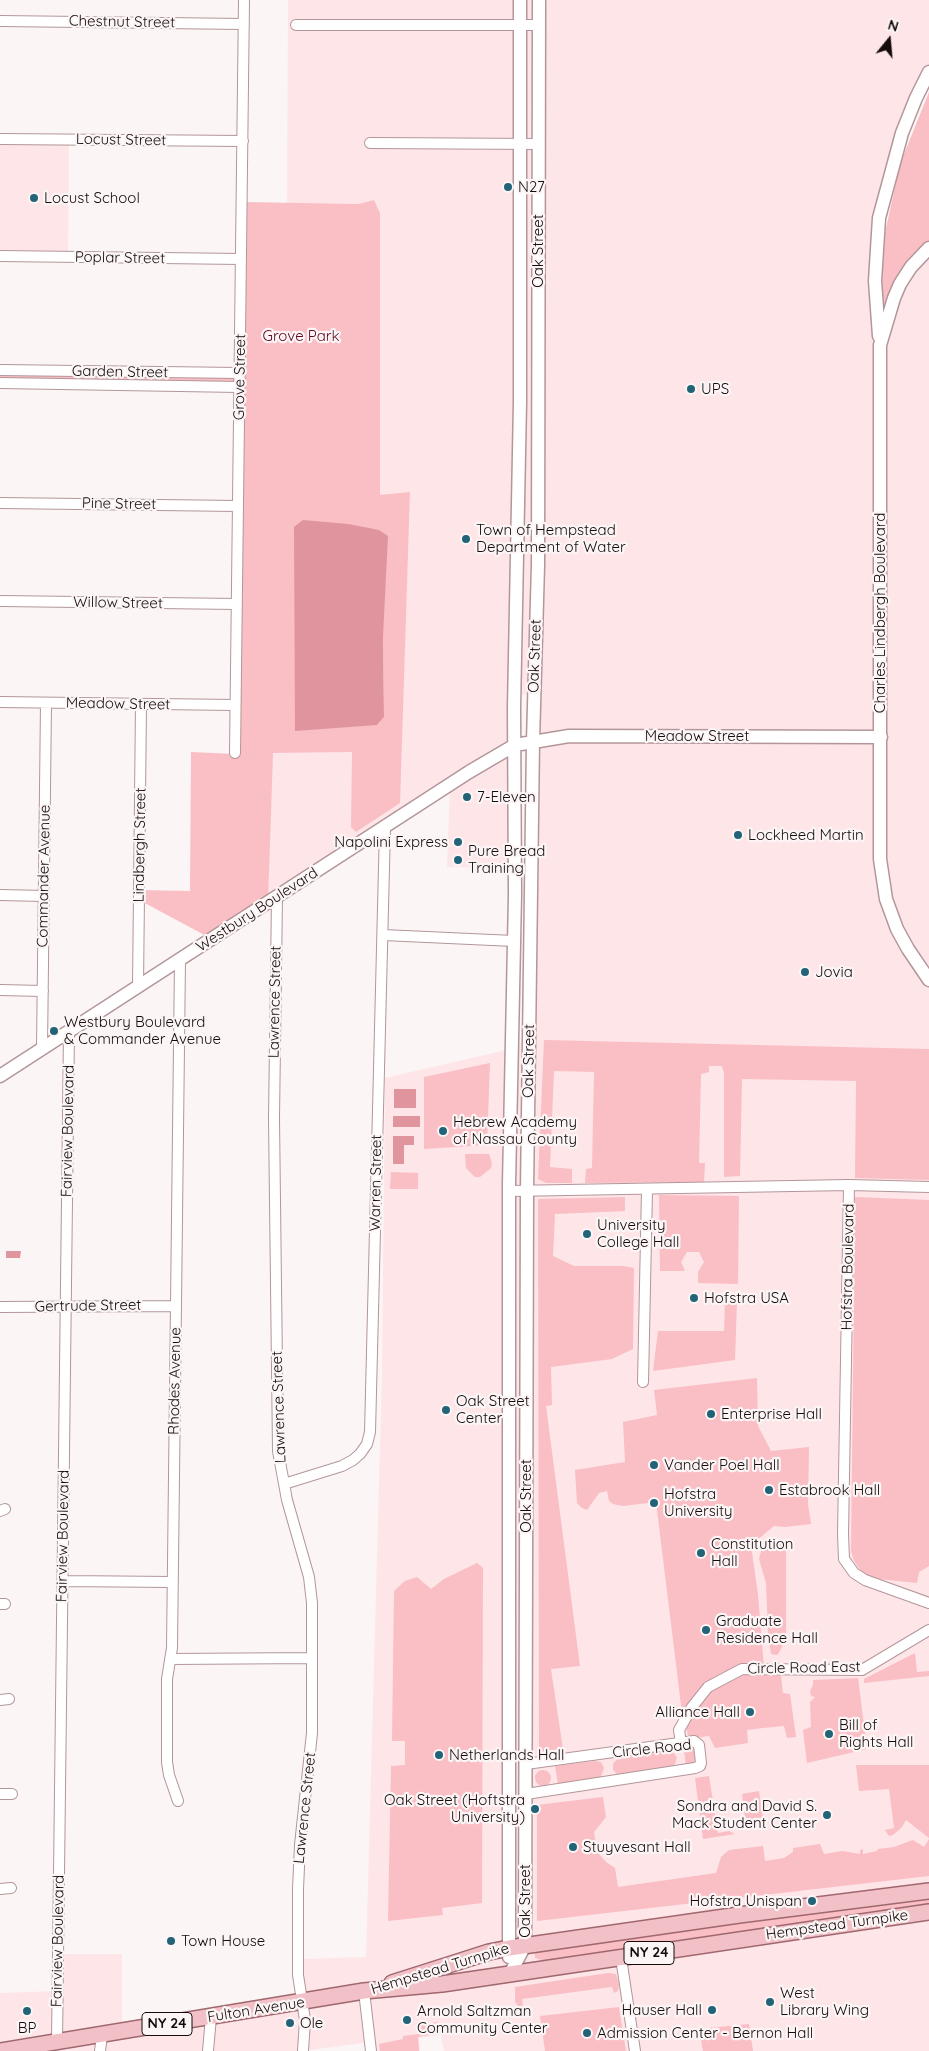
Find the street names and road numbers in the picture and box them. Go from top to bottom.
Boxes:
street label: Chestnut Street [69,12,175,32]
street label: Locust Street [76,130,166,150]
street label: Oak Street [529,214,547,288]
street label: Poplar Street [75,248,165,268]
street label: Grove Street [230,334,250,420]
street label: Garden Street [72,362,168,382]
street label: Pine Street [82,494,156,514]
street label: Charles Lindbergh Boulevard [871,513,889,713]
street label: Willow Street [73,593,163,613]
street label: Oak Street [525,619,545,693]
street label: Meadow Street [66,694,170,714]
street label: Meadow Street [645,727,749,745]
street label: Lindbergh Street [130,787,150,903]
street label: Commander Avenue [34,804,54,948]
street label: Westbury Boulevard [193,864,321,956]
street label: Lawrence Street [265,946,285,1058]
street label: Oak Street [519,1024,539,1098]
street label: Fairview Boulevard [58,1065,78,1197]
street label: Warren Street [366,1134,386,1232]
street label: Hofstra Boulevard [838,1203,858,1331]
street label: Gertrude Street [34,1296,142,1316]
street label: Rhodes Avenue [165,1327,185,1435]
street label: Lawrence Street [268,1351,290,1463]
street label: Oak Street [517,1459,535,1533]
street label: Fairview Boulevard [53,1470,73,1602]
street label: Circle Road East [747,1658,861,1678]
street label: Circle Road [612,1736,692,1762]
street label: Lawrence Street [290,1751,320,1865]
street label: Oak Street [516,1864,534,1938]
street label: Fairview Boulevard [48,1875,68,2007]
street label: Hempstead Turnpike [765,1906,909,1944]
street label: Hempstead Turnpike [369,1939,511,1999]
road number: NY 24 [624,1942,674,1965]
street label: Fulton Avenue [206,1993,306,2027]
road number: NY 24 [142,2012,192,2036]

